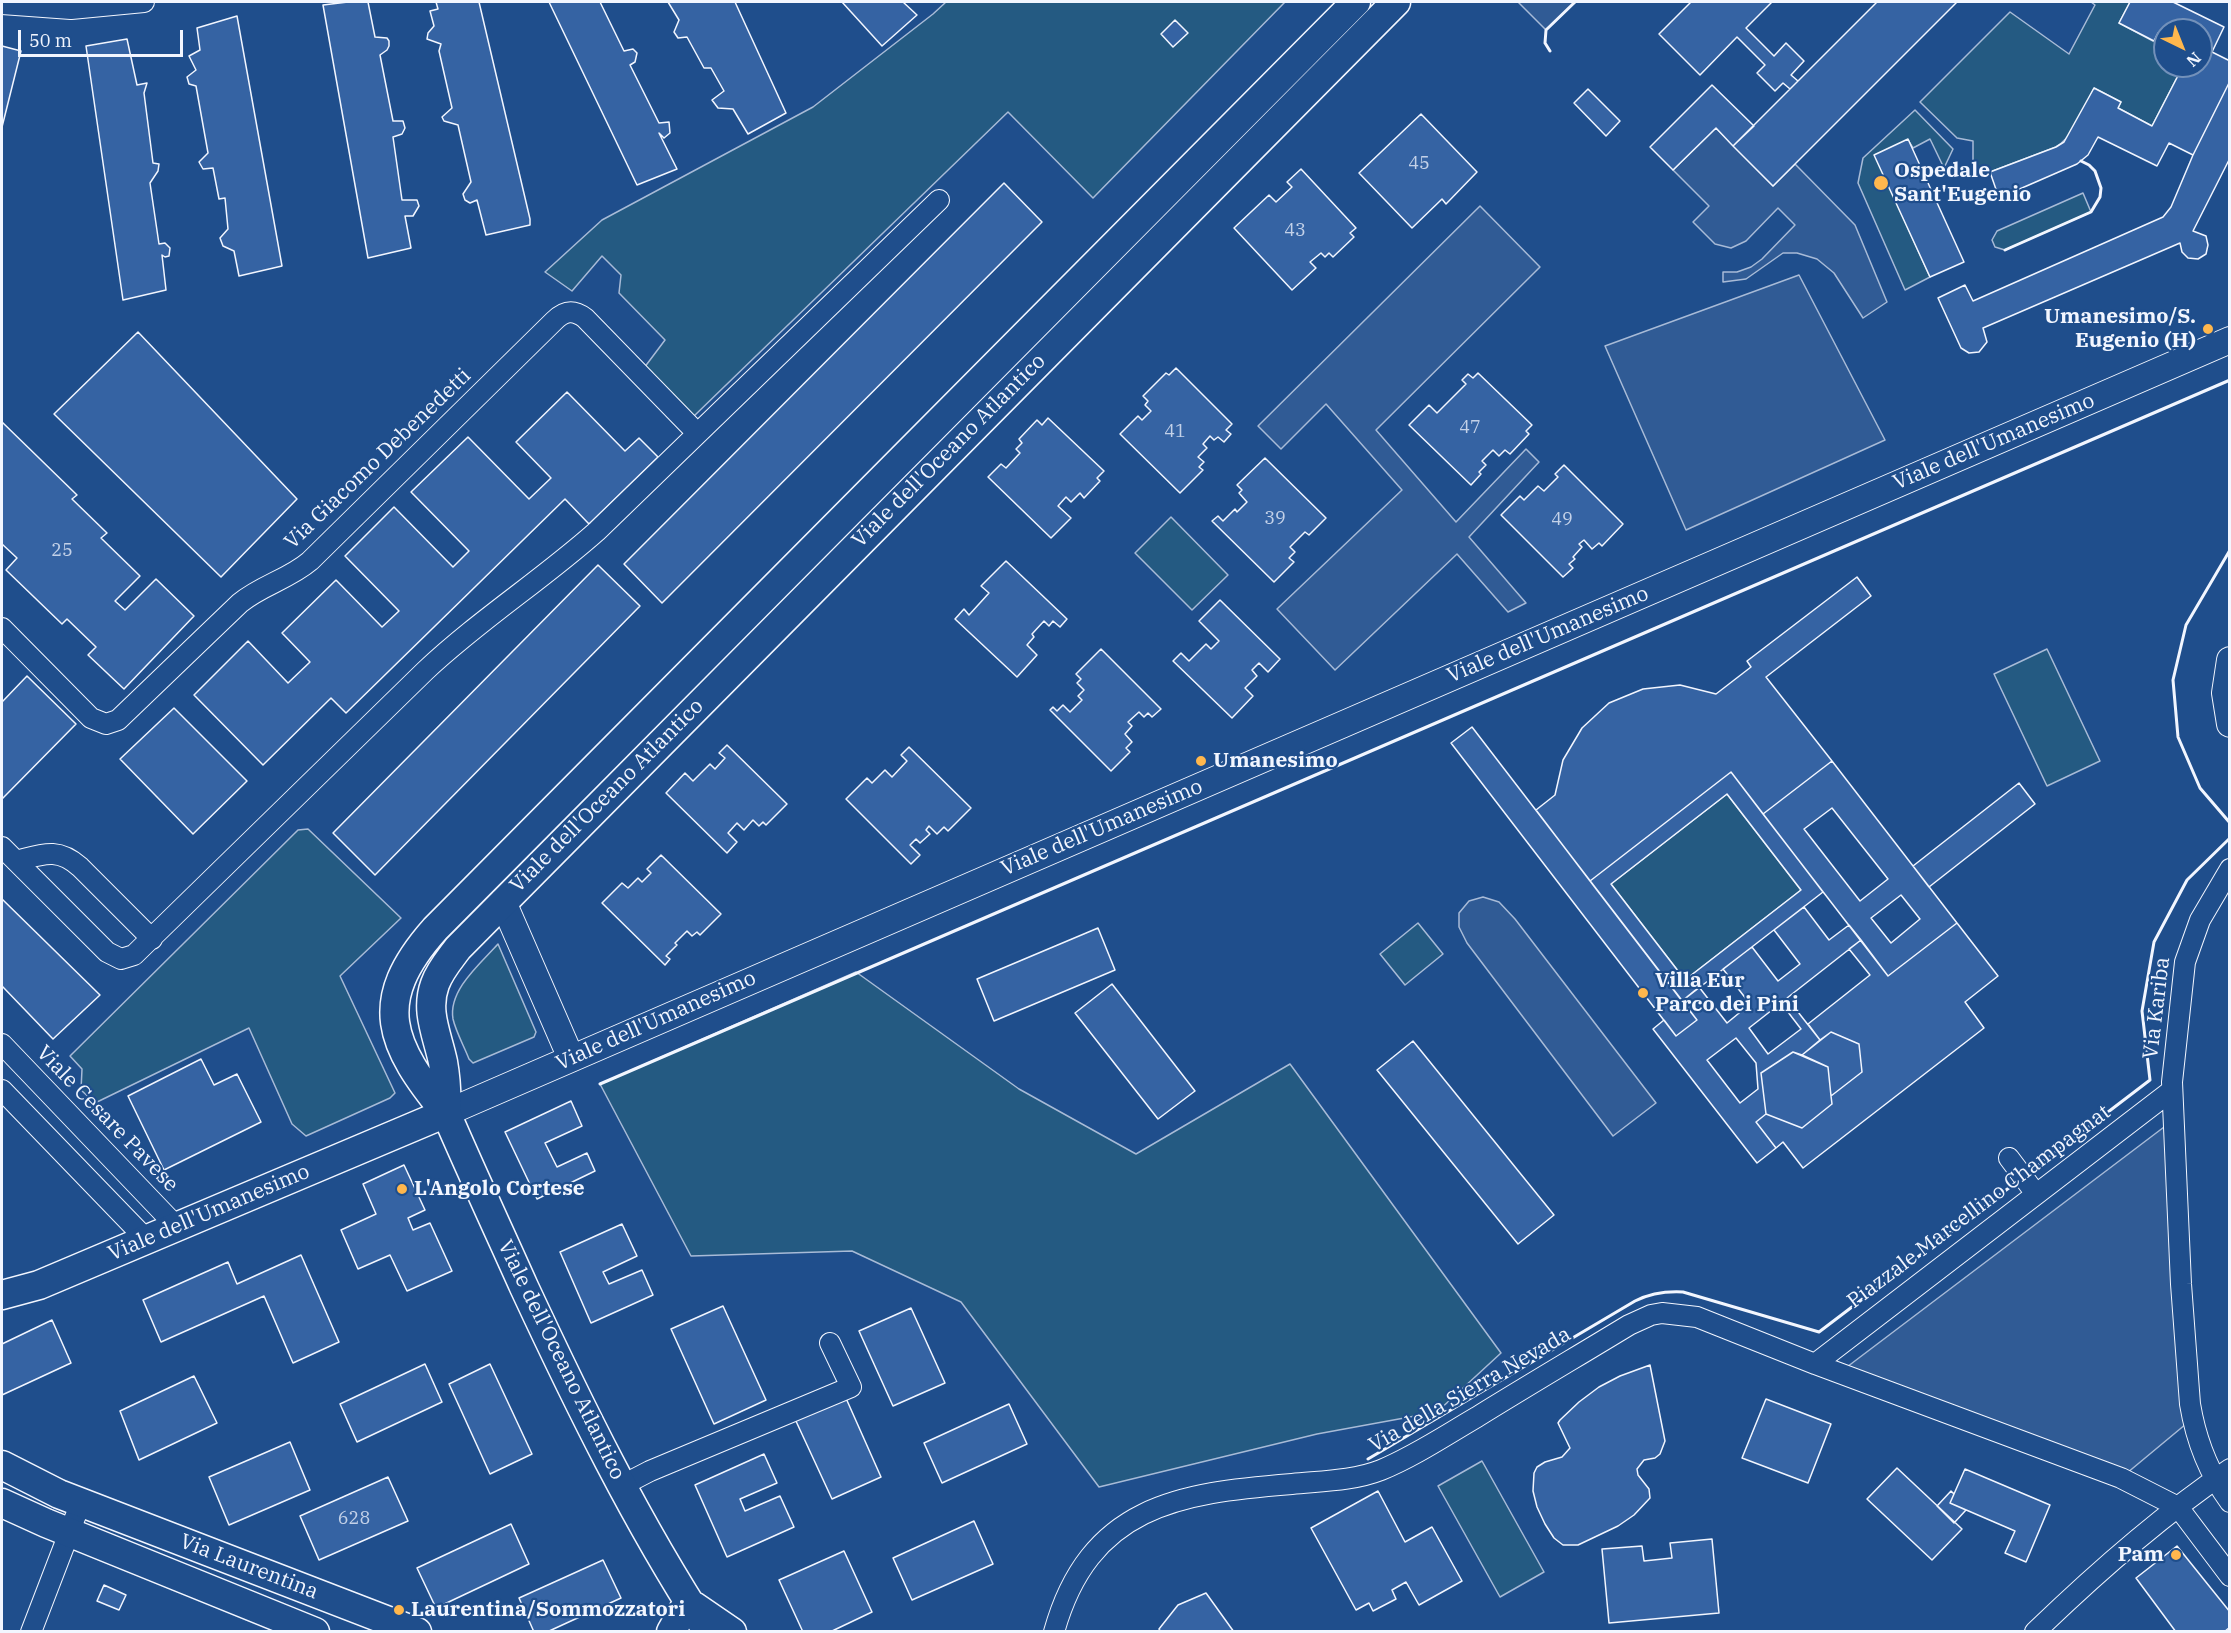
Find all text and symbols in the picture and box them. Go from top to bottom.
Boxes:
scale bar [21,18,186,56]
north arrow [2153,18,2213,78]
text: 50 m [29,29,72,52]
text: N [2182,48,2205,71]
house number: 45 [1408,153,1430,175]
place label: Ospedale Sant'Eugenio [1894,158,2031,208]
marker: Ospedale Sant'Eugenio [1872,174,1890,192]
house number: 43 [1284,220,1306,242]
place label: Umanesimo/S. Eugenio (H) [2044,304,2196,354]
marker: Umanesimo/S. Eugenio (H) [2201,322,2215,336]
street label: Viale dell'Oceano Atlantico [847,349,1051,553]
street label: Via Giacomo Debenedetti [280,363,476,555]
street label: Viale dell'Umanesimo [1890,388,2098,496]
house number: 47 [1459,417,1481,439]
house number: 41 [1164,421,1186,443]
house number: 39 [1264,508,1286,530]
house number: 49 [1551,509,1573,531]
house number: 25 [51,540,73,562]
street label: Viale dell'Umanesimo [1444,581,1652,689]
street label: Viale dell'Oceano Atlantico [505,694,709,898]
place label: Umanesimo [1213,748,1338,774]
marker: Umanesimo [1194,754,1208,768]
street label: Viale dell'Umanesimo [998,774,1206,882]
street label: Via Kariba [2138,956,2176,1060]
street label: Viale dell'Umanesimo [552,966,760,1076]
place label: Villa Eur Parco dei Pini [1655,968,1799,1018]
marker: Villa Eur Parco dei Pini [1636,986,1650,1000]
street label: Viale Cesare Pavese [31,1041,183,1197]
street label: Piazzale Marcellino Champagnat [1842,1100,2116,1314]
street label: Viale dell'Umanesimo [105,1159,313,1267]
place label: L'Angolo Cortese [414,1176,585,1202]
marker: L'Angolo Cortese [395,1182,409,1196]
street label: Viale dell'Oceano Atlantico [492,1236,630,1484]
street label: Via della Sierra Nevada [1365,1322,1575,1458]
house number: 628 [338,1508,370,1530]
street label: Via Laurentina [176,1529,322,1605]
place label: Pam [2118,1542,2164,1568]
marker: Pam [2169,1548,2183,1562]
place label: Laurentina/Sommozzatori [411,1597,685,1623]
marker: Laurentina/Sommozzatori [392,1603,406,1617]

